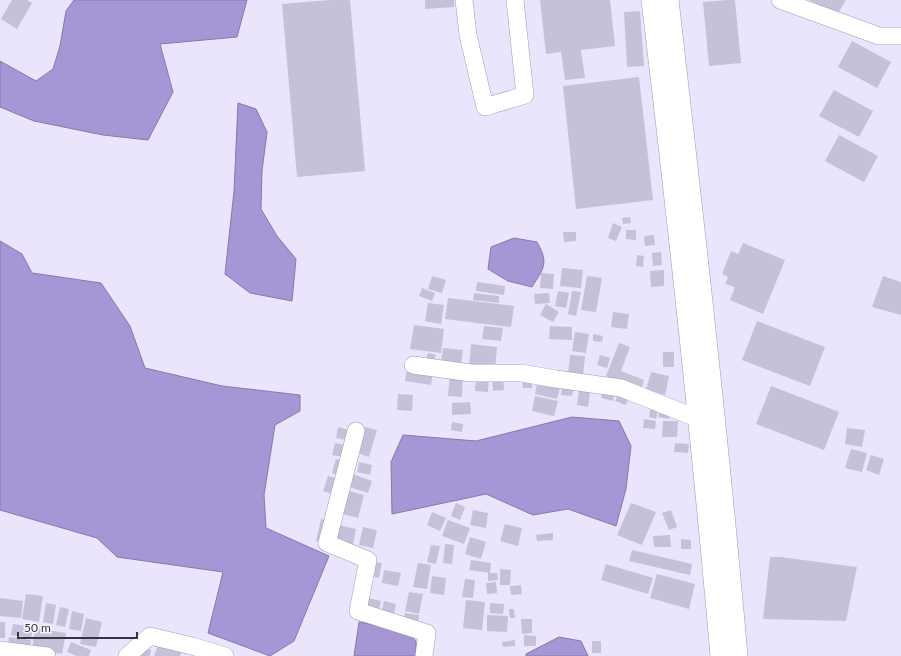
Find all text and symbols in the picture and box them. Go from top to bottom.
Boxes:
scale bar [18,614,137,640]
text: 50 m [24,620,51,635]

